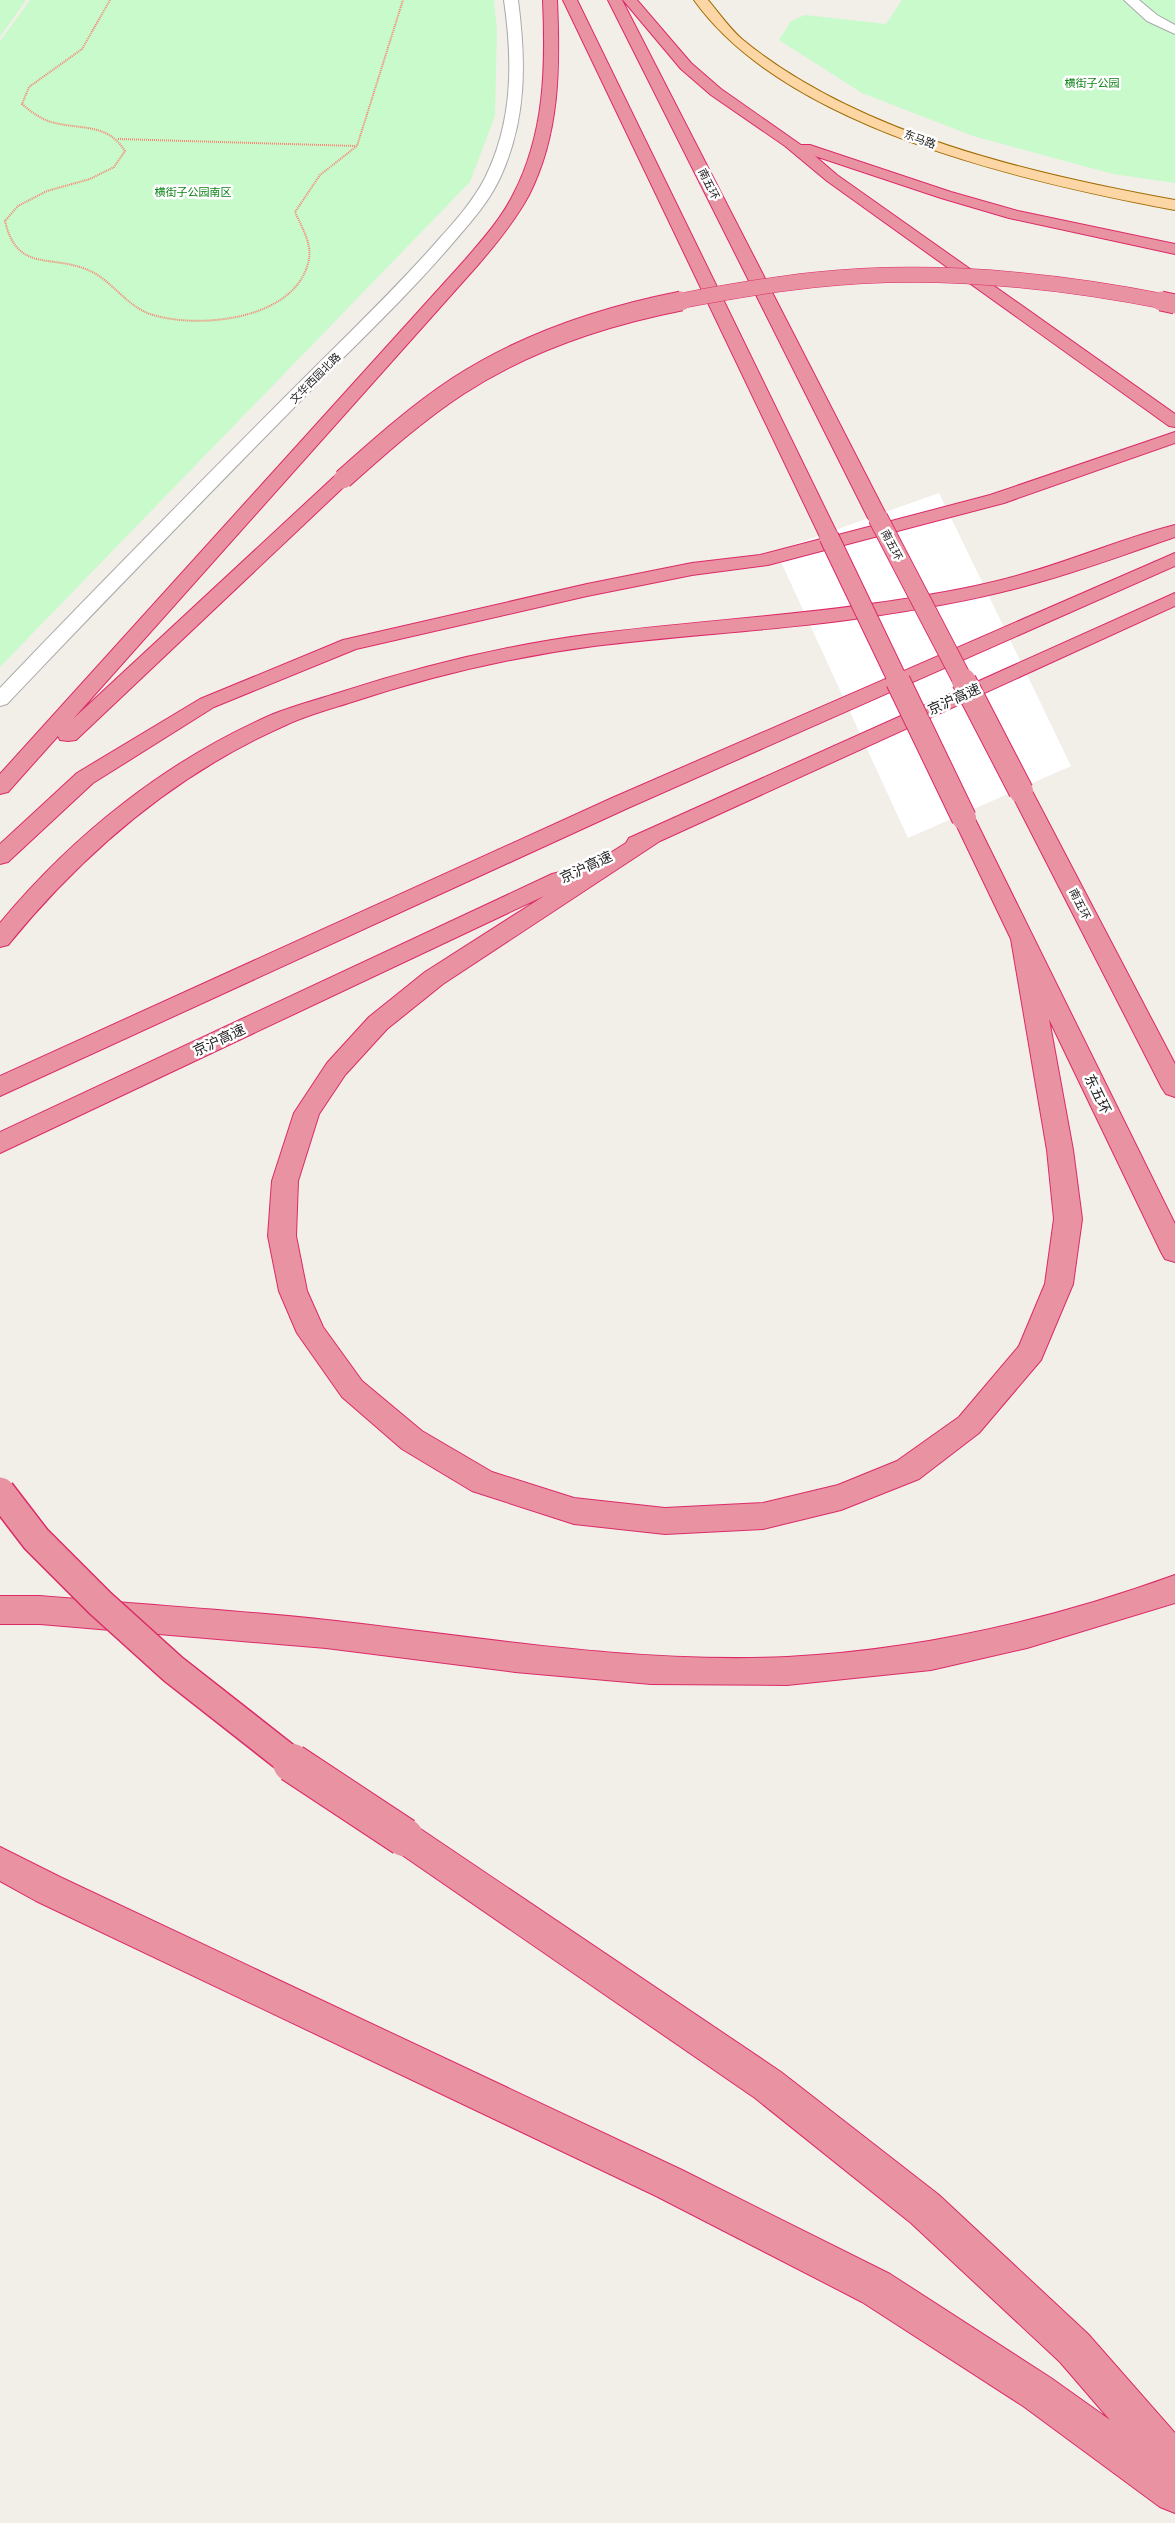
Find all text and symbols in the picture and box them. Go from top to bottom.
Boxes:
park label: 横街子公园 [1065,76,1120,91]
street label: 东马路 [902,127,938,152]
street label: 南五环 [694,166,723,202]
park label: 横街子公园南区 [155,185,232,200]
street label: 文华西园北路 [287,350,344,407]
street label: 南五环 [877,527,906,563]
street label: 京沪高速 [925,679,984,720]
street label: 京沪高速 [557,847,616,889]
street label: 南五环 [1065,886,1094,922]
street label: 京沪高速 [190,1020,249,1062]
street label: 东五环 [1079,1071,1115,1118]

